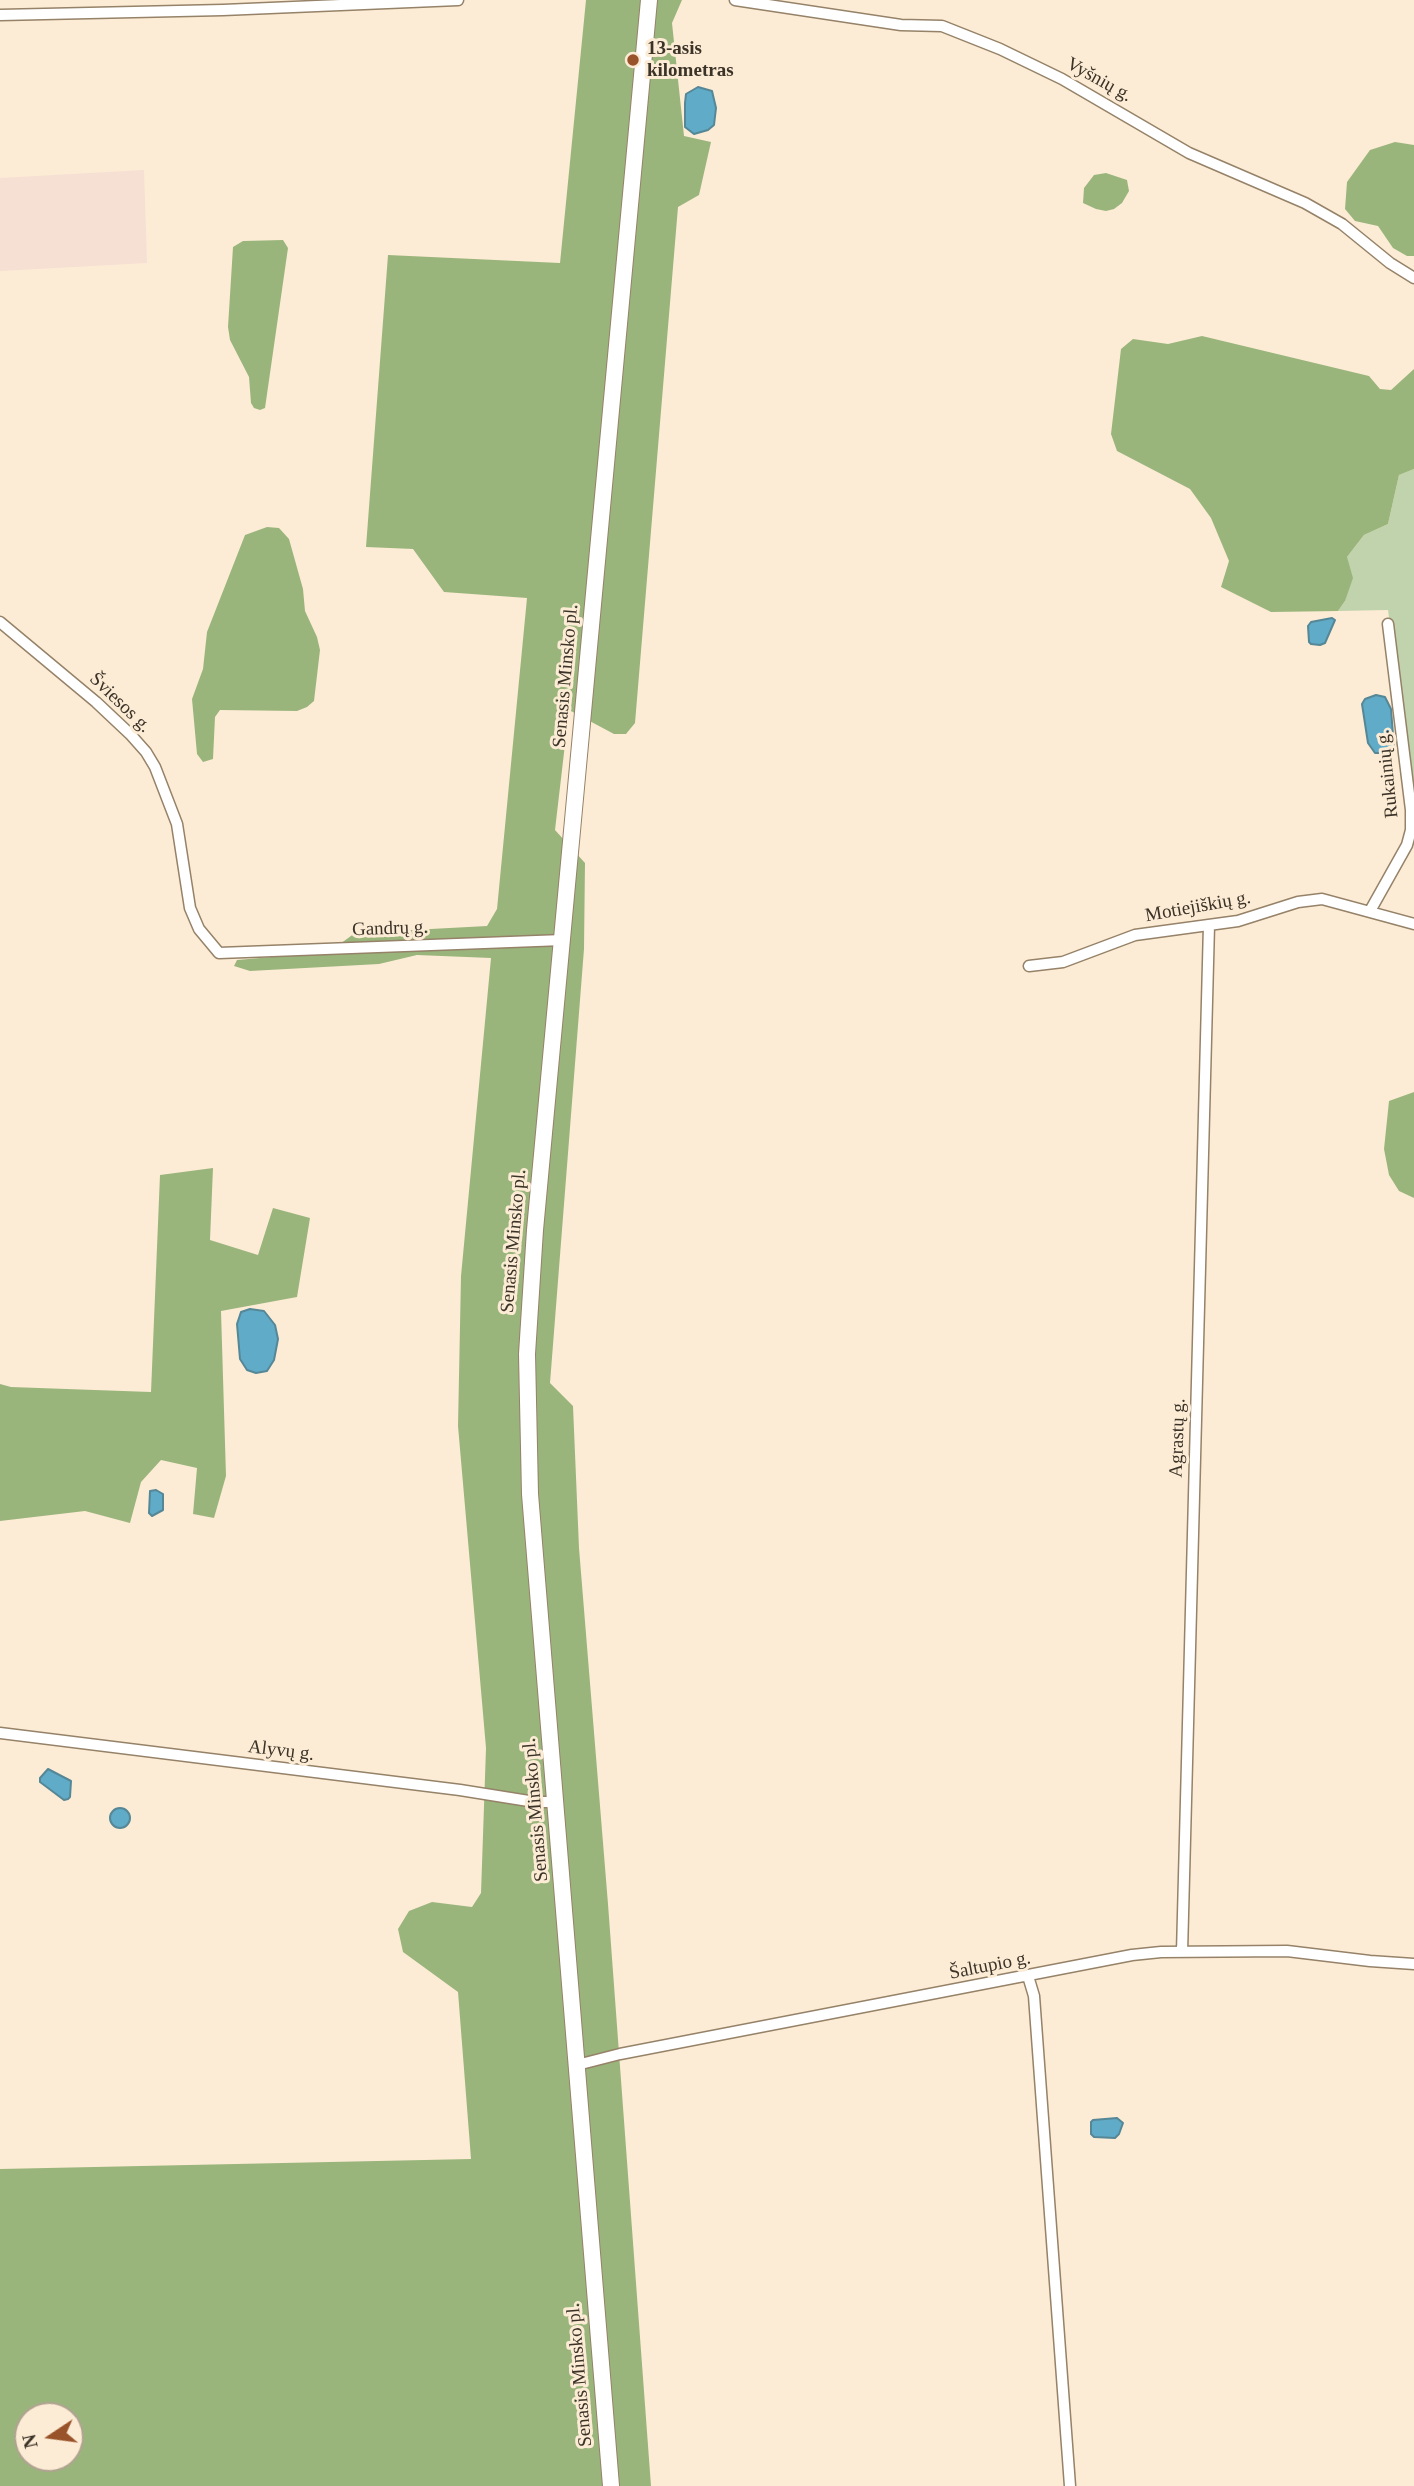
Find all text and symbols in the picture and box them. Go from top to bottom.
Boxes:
place label: 13-asis kilometras [647,38,734,82]
marker: 13-asis kilometras [625,52,641,68]
street label: Vyšnių g. [1062,53,1136,107]
street label: Senasis Minsko pl. [548,603,584,749]
street label: Šviesos g. [84,668,156,738]
street label: Rukainių g. [1372,729,1404,819]
street label: Motiejiškių g. [1144,887,1252,927]
street label: Gandrų g. [352,916,428,942]
street label: Senasis Minsko pl. [496,1168,532,1314]
street label: Agrastų g. [1165,1398,1191,1478]
street label: Alyvų g. [247,1736,315,1766]
street label: Senasis Minsko pl. [518,1737,554,1883]
street label: Šaltupio g. [947,1947,1033,1985]
street label: Senasis Minsko pl. [562,2302,598,2448]
north arrow [14,2402,84,2472]
text: N [18,2432,42,2450]

